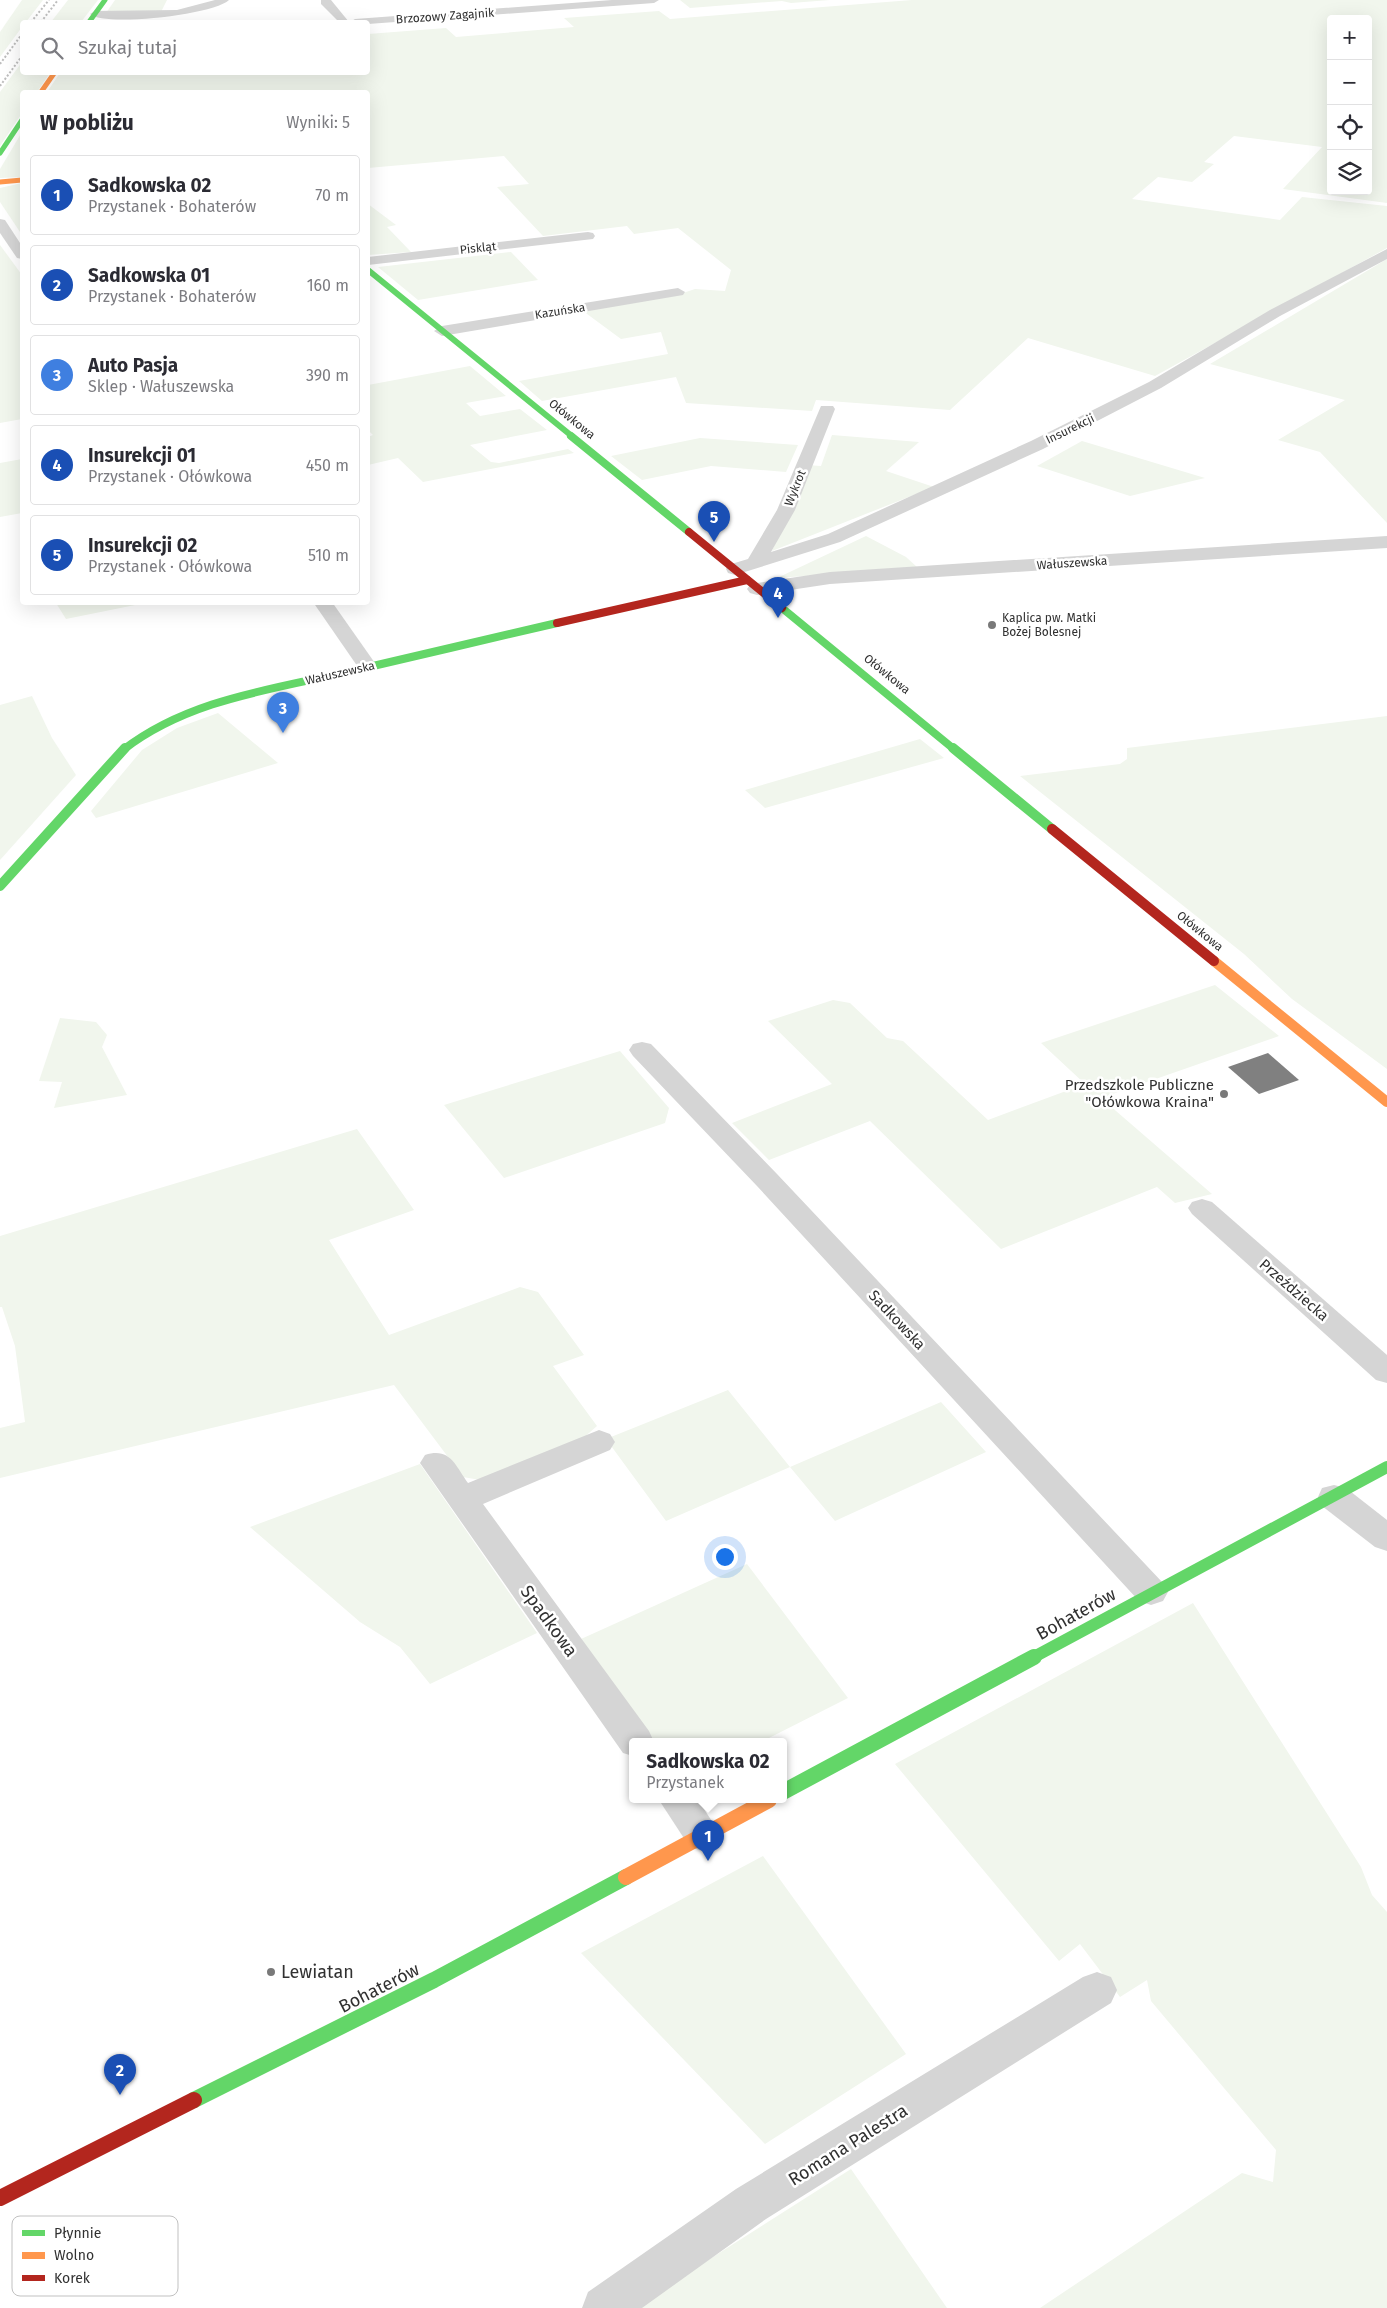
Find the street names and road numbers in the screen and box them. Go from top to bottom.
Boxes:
street label: Brzozowy Zagajnik [395,6,496,26]
street label: Piskląt [459,239,498,257]
street label: Kazuńska [534,300,586,322]
street label: Ołówkowa [546,396,598,442]
street label: Insurekcji [1043,411,1097,447]
street label: Wykrot [781,467,809,508]
street label: Wałuszewska [1036,554,1108,572]
street label: Ołówkowa [861,651,913,697]
street label: Wałuszewska [304,658,376,688]
street label: Ołówkowa [1174,908,1226,954]
street label: Przeździecka [1256,1255,1332,1325]
street label: Sadkowska [865,1286,929,1354]
street label: Spadkowa [516,1581,582,1661]
street label: Bohaterów [1032,1583,1120,1645]
street label: Bohaterów [335,1958,423,2018]
street label: Romana Palestra [784,2099,912,2191]

